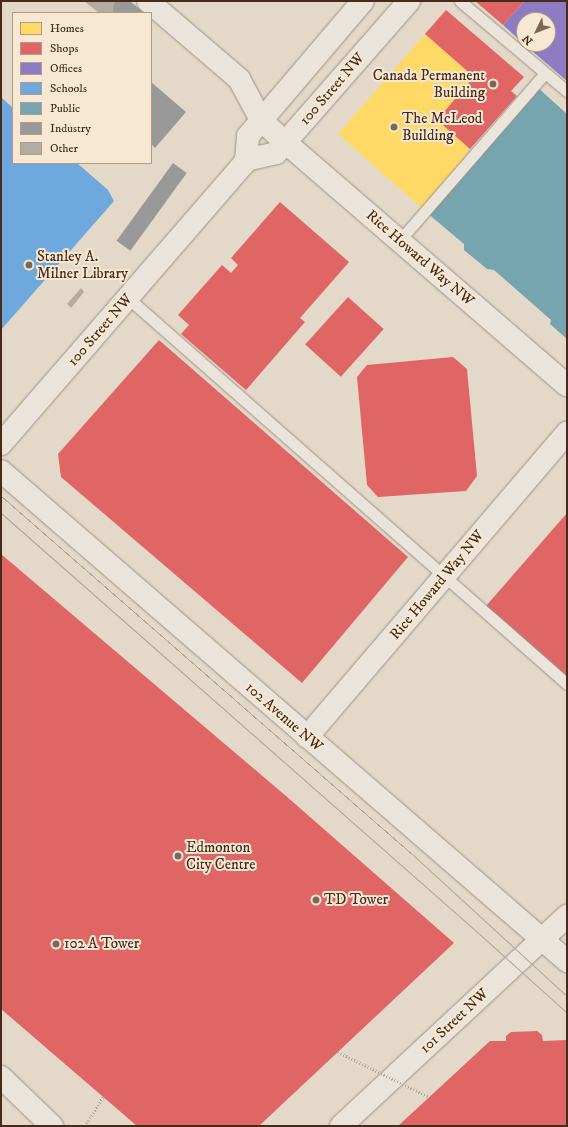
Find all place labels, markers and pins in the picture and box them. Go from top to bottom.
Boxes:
place label: Canada Permanent Building [373,66,485,101]
marker: Canada Permanent Building [488,79,498,89]
place label: The McLeod Building [402,109,482,144]
marker: The McLeod Building [389,122,399,132]
place label: Stanley A. Milner Library [37,247,128,282]
marker: Stanley A. Milner Library [24,260,34,270]
place label: Edmonton City Centre [186,838,255,873]
marker: Edmonton City Centre [173,851,183,861]
place label: TD Tower [324,891,388,909]
marker: TD Tower [311,895,321,905]
place label: 102 A Tower [64,935,139,953]
marker: 102 A Tower [51,939,61,949]

